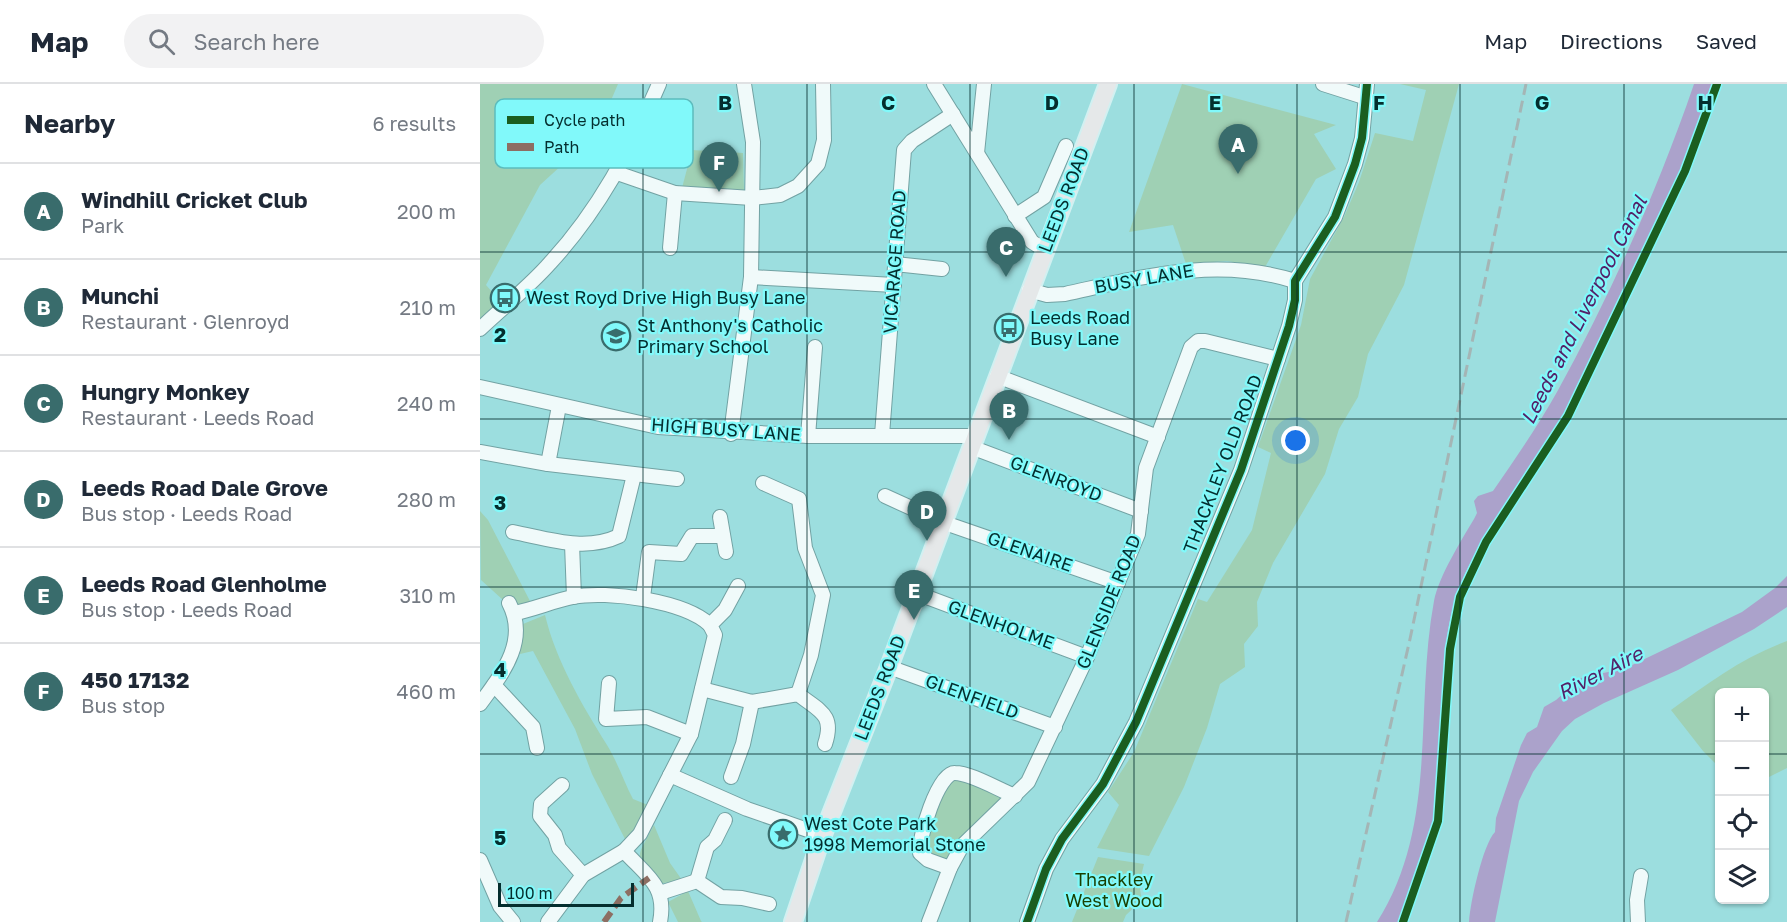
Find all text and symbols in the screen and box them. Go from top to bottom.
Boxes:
search box [124,14,544,68]
text: Map [30,25,88,58]
icon: search [145,25,178,58]
text: Search here [193,28,319,55]
text: Map [1484,28,1527,54]
text: Directions [1560,28,1663,54]
text: Saved [1696,28,1757,54]
text: B [718,90,732,114]
text: C [881,90,895,114]
text: D [1045,90,1059,114]
text: E [1209,90,1221,114]
text: F [1373,90,1385,114]
text: G [1535,90,1549,114]
text: H [1697,90,1713,114]
legend [495,99,693,168]
text: Nearby [24,108,115,139]
text: Cycle path [544,110,625,130]
text: 6 results [372,111,456,135]
pin: A [1218,124,1257,174]
text: Path [544,137,579,157]
pin: F [700,142,738,192]
street label: LEEDS ROAD [1033,144,1093,255]
text: Windhill Cricket Club [81,186,307,213]
street label: VICARAGE ROAD [878,190,910,334]
water label: Leeds and Liverpool Canal [1515,191,1651,428]
text: A [36,199,51,223]
text: 200 m [397,199,456,223]
text: Park [81,213,124,237]
pin: C [986,228,1026,277]
street label: BUSY LANE [1093,259,1195,298]
text: Munchi [81,282,159,309]
bus stop icon: West Royd Drive High Busy Lane [489,282,521,314]
place label: West Royd Drive High Busy Lane [526,286,805,308]
text: B [36,295,51,319]
text: 210 m [400,295,456,319]
place label: Leeds Road Busy Lane [1030,306,1130,349]
text: Restaurant · Glenroyd [81,309,290,333]
bus stop icon: Leeds Road Busy Lane [993,312,1025,344]
place label: St Anthony's Catholic Primary School [637,314,823,357]
school or university icon: St Anthony's Catholic Primary School [600,320,632,352]
text: 2 [494,322,506,346]
street label: THACKLEY OLD ROAD [1178,371,1266,556]
text: Hungry Monkey [81,378,250,405]
pin: B [990,390,1028,440]
text: C [36,391,51,415]
text: 240 m [397,391,456,415]
text: Restaurant · Leeds Road [81,405,314,429]
street label: HIGH BUSY LANE [650,413,802,445]
your location [1281,426,1310,455]
street label: GLENROYD [1007,450,1105,506]
text: Leeds Road Dale Grove [81,474,328,501]
text: D [36,487,51,511]
text: 280 m [397,487,456,511]
text: 3 [494,490,506,514]
pin: D [908,492,946,541]
text: Bus stop · Leeds Road [81,501,292,525]
street label: GLENAIRE [985,526,1076,576]
street label: GLENSIDE ROAD [1071,531,1145,672]
text: Leeds Road Glenholme [81,570,327,597]
pin: E [894,570,934,620]
text: E [37,583,50,607]
text: 310 m [400,583,456,607]
street label: GLENHOLME [945,595,1057,653]
text: Bus stop · Leeds Road [81,597,292,621]
street label: LEEDS ROAD [849,632,909,743]
water label: River Aire [1553,640,1647,704]
text: 4 [494,657,506,681]
text: 450 17132 [81,666,189,693]
street label: GLENFIELD [923,669,1022,723]
text: F [38,679,49,703]
text: 460 m [397,679,456,703]
map controls [1715,688,1769,904]
button: + [1715,688,1769,742]
text: Bus stop [81,693,165,717]
button: − [1715,742,1769,796]
button: locate [1715,796,1769,850]
place label: West Cote Park 1998 Memorial Stone [804,812,986,855]
place icon: West Cote Park 1998 Memorial Stone [767,818,799,850]
text: 5 [494,825,506,849]
button: layers [1715,850,1769,904]
park label: Thackley West Wood [1065,868,1163,911]
scale bar [498,880,634,908]
text: 100 m [507,883,553,903]

